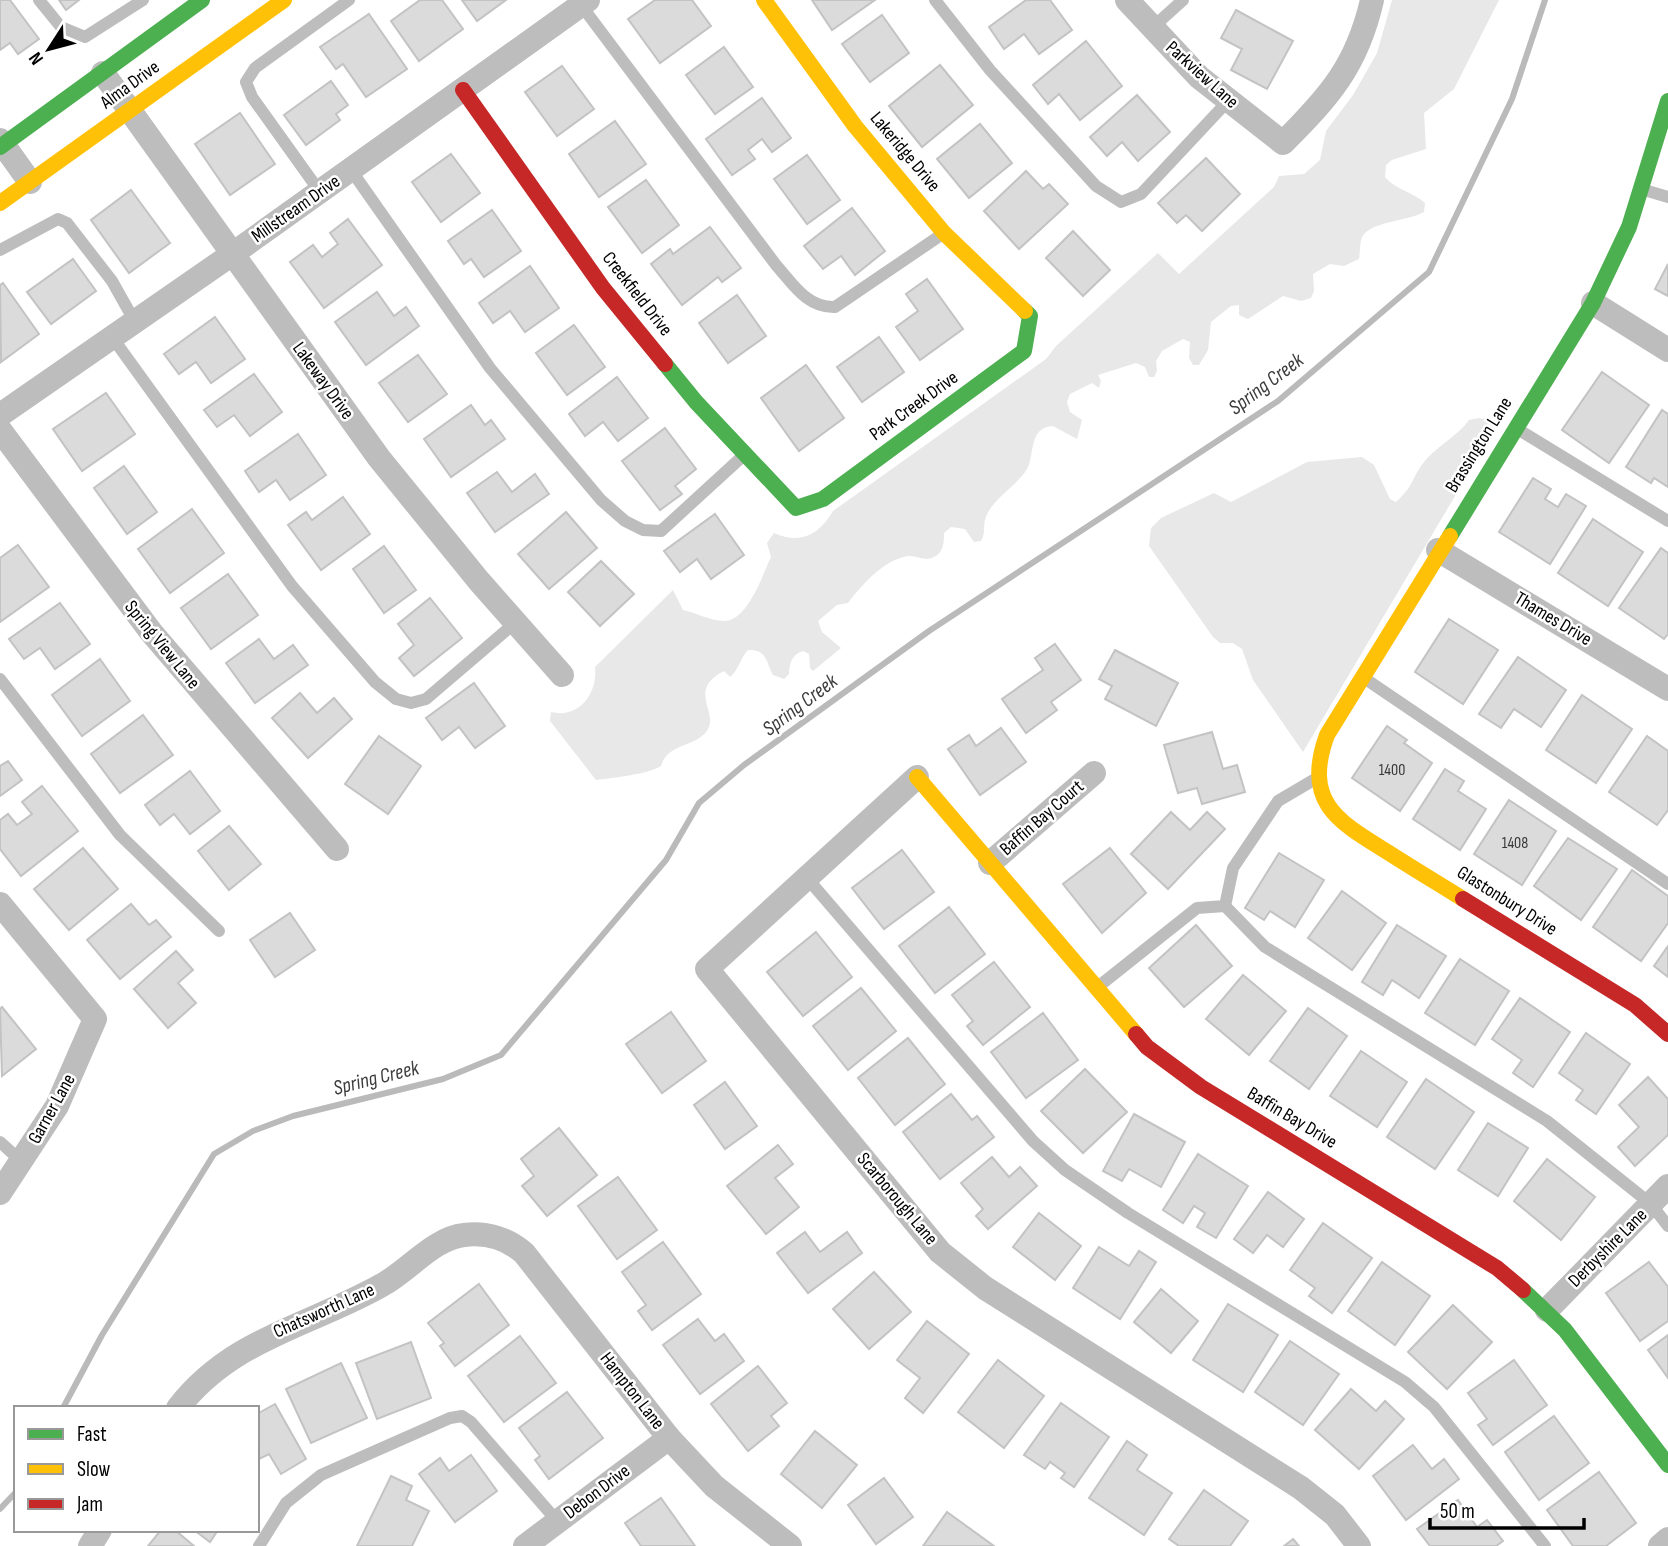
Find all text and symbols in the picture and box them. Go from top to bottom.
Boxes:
north arrow [14,14,84,84]
street label: Parkview Lane [1161,36,1243,114]
text: N [24,47,49,69]
street label: Alma Drive [95,56,164,115]
street label: Lakeridge Drive [865,107,945,197]
street label: Millstream Drive [247,170,345,248]
street label: Creekfield Drive [597,247,677,341]
street label: Lakeway Drive [287,338,359,424]
water label: Spring Creek [1224,347,1309,420]
street label: Park Creek Drive [865,366,963,446]
street label: Brassington Lane [1441,393,1517,497]
street label: Thames Drive [1510,587,1596,651]
street label: Spring View Lane [119,596,205,694]
water label: Spring Creek [758,668,843,741]
house number: 1400 [1379,761,1405,780]
street label: Baffin Bay Court [995,775,1089,861]
house number: 1408 [1502,834,1528,853]
street label: Glastonbury Drive [1453,861,1561,941]
water label: Spring Creek [331,1055,423,1101]
street label: Garner Lane [23,1070,81,1148]
street label: Baffin Bay Drive [1243,1082,1341,1154]
street label: Scarborough Lane [852,1148,942,1250]
street label: Derbyshire Lane [1564,1204,1652,1292]
street label: Chatsworth Lane [270,1278,378,1344]
street label: Hampton Lane [595,1348,669,1434]
legend [14,1406,259,1532]
text: Fast [77,1422,107,1447]
text: Slow [77,1457,111,1482]
street label: Debon Drive [559,1460,635,1524]
scale bar [1430,1486,1584,1530]
text: Jam [76,1492,103,1517]
text: 50 m [1440,1499,1475,1524]

